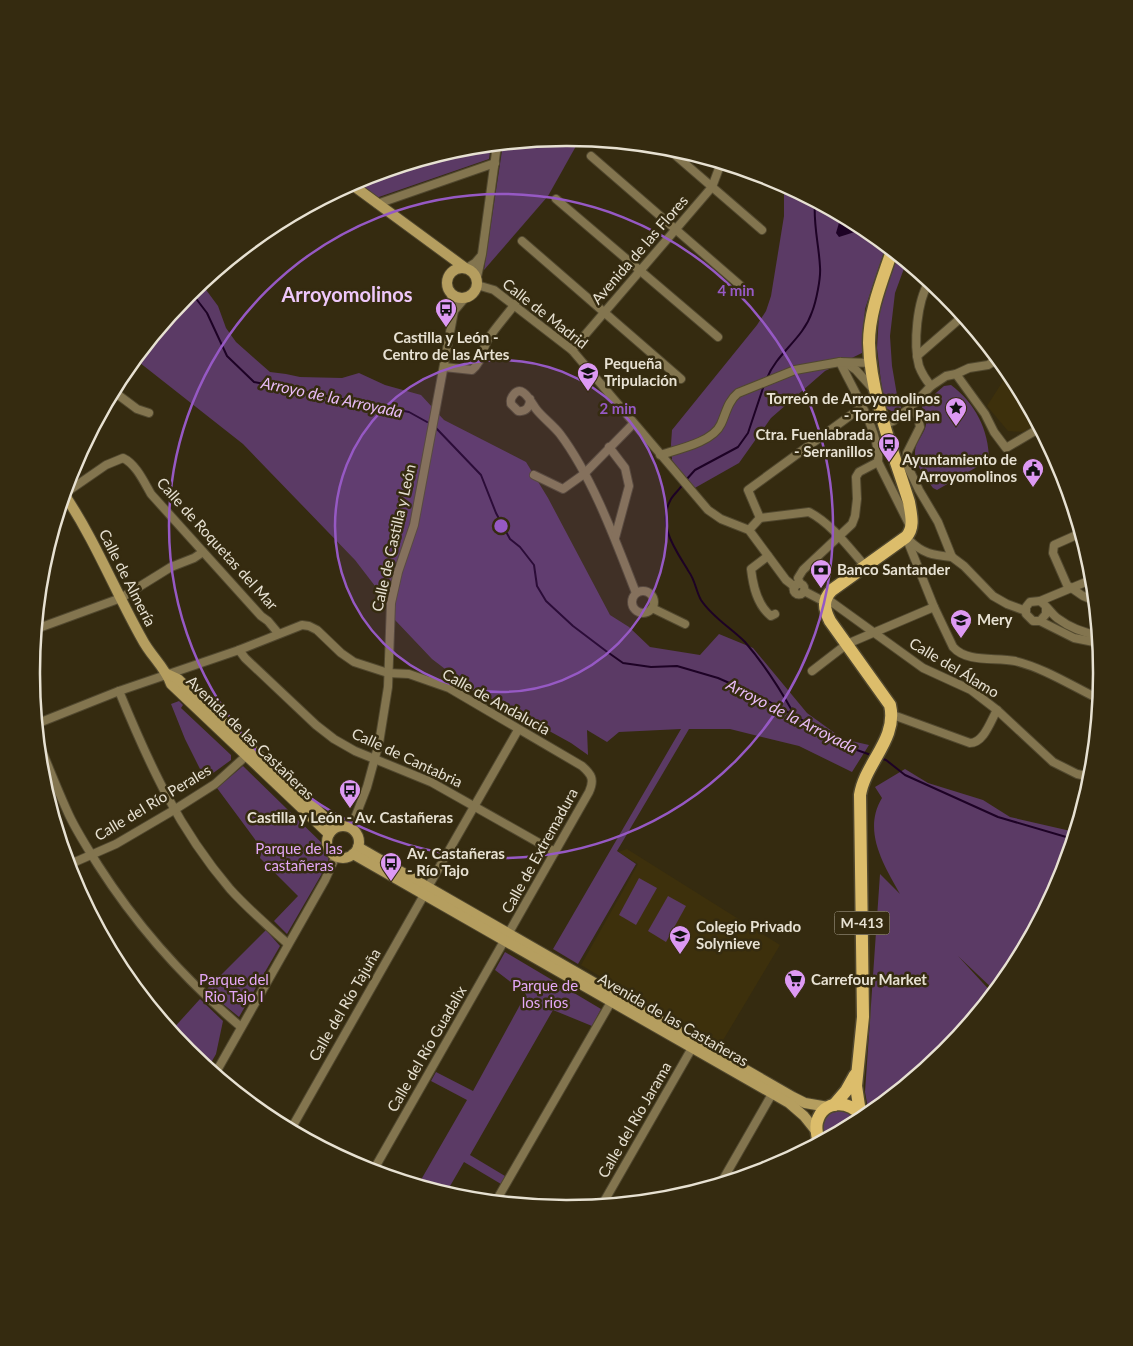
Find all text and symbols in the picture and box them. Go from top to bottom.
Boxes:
street label: Avenida de las Flores [587,191,691,307]
street label: Calle de Madrid [499,274,592,352]
text: 4 min [717,281,755,299]
district label: Arroyomolinos [280,282,413,306]
bus stop icon: Castilla y León - Centro de las Artes [434,297,458,328]
place label: Castilla y León - Centro de las Artes [383,328,510,363]
place label: Pequeña Tripulación [604,354,677,389]
school or university icon: Pequeña Tripulación [576,361,600,392]
water label: Arroyo de la Arroyada [259,372,405,421]
place label: Torreón de Arroyomolinos - Torre del Pan [766,389,940,424]
place icon: Torreón de Arroyomolinos - Torre del Pan [944,396,968,427]
text: 2 min [599,399,637,417]
place label: Ctra. Fuenlabrada - Serranillos [755,425,873,460]
bus stop icon: Ctra. Fuenlabrada - Serranillos [877,432,901,463]
place label: Ayuntamiento de Arroyomolinos [901,450,1017,485]
public building icon: Ayuntamiento de Arroyomolinos [1021,457,1045,488]
street label: Calle de Castilla y León [367,462,419,613]
street label: Calle de Roquetas del Mar [154,473,282,614]
centre of rings [492,517,510,535]
street label: Calle de Almería [96,526,160,629]
bank icon: Banco Santander [809,558,833,589]
place label: Banco Santander [837,560,950,578]
school or university icon: Mery [949,608,973,639]
place label: Mery [977,610,1013,628]
street label: Calle del Álamo [906,633,1003,701]
street label: Calle de Andalucía [439,664,554,738]
street label: Avenida de las Castañeras [183,672,318,803]
water label: Arroyo de la Arroyada [723,674,861,757]
street label: Calle de Cantabria [349,724,466,791]
street label: Calle del Río Perales [91,760,214,844]
bus stop icon: Castilla y León - Av. Castañeras [338,778,362,809]
street label: Calle de Extremadura [497,785,581,916]
place label: Castilla y León - Av. Castañeras [247,808,453,826]
park label: Parque de las castañeras [255,839,343,874]
place label: Av. Castañeras - Río Tajo [406,844,505,879]
bus stop icon: Av. Castañeras - Río Tajo [379,851,403,882]
road number: M-413 [834,911,890,934]
place label: Colegio Privado Solynieve [696,917,802,952]
school or university icon: Colegio Privado Solynieve [668,924,692,955]
street label: Calle del Río Tajuña [305,945,384,1064]
supermarket icon: Carrefour Market [783,968,807,999]
street label: Avenida de las Castañeras [595,969,752,1070]
park label: Parque del Rio Tajo I [199,970,269,1005]
place label: Carrefour Market [811,970,927,988]
park label: Parque de los rios [512,976,578,1011]
street label: Calle del Río Guadalix [383,982,470,1115]
street label: Calle del Río Jarama [594,1058,675,1181]

